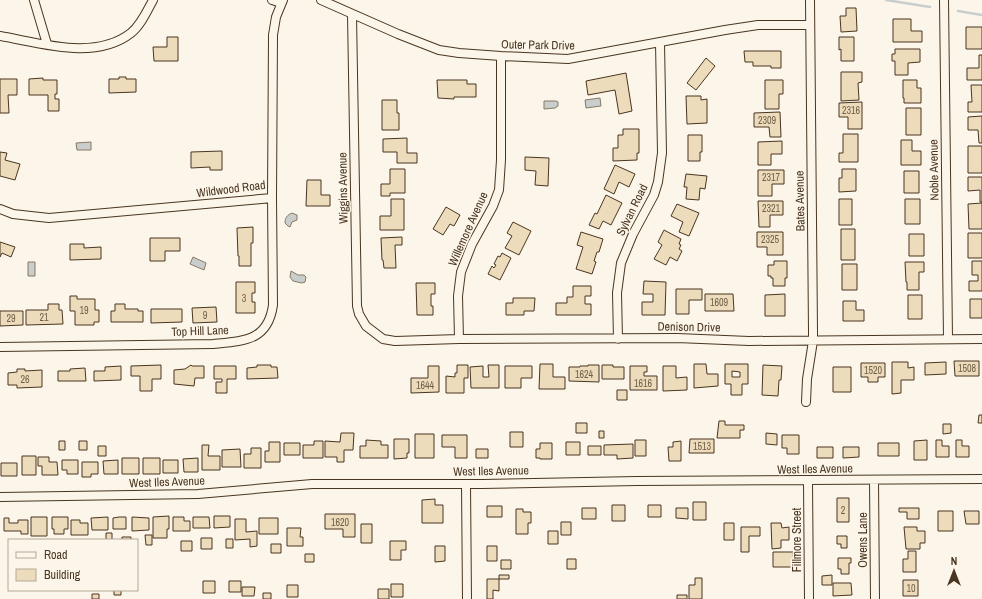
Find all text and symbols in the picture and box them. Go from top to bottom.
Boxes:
street label: Outer Park Drive [501,36,575,54]
house number: 2316 [842,104,861,117]
house number: 2309 [758,114,777,127]
street label: Noble Avenue [925,139,943,201]
street label: Wiggins Avenue [334,152,352,224]
house number: 2317 [762,171,781,184]
street label: Bates Avenue [791,171,809,231]
street label: Wildwood Road [196,177,266,201]
street label: Sylvan Road [613,181,651,239]
street label: Willemore Avenue [444,189,492,269]
house number: 2321 [762,202,781,215]
house number: 2325 [761,233,780,246]
house number: 3 [242,292,247,305]
house number: 1609 [710,296,729,309]
house number: 19 [79,304,89,317]
house number: 9 [203,309,208,322]
house number: 21 [39,311,49,324]
house number: 29 [6,312,16,325]
street label: Denison Drive [657,318,721,336]
street label: Top Hill Lane [171,322,229,340]
house number: 1508 [958,362,977,375]
house number: 1520 [864,364,883,377]
house number: 1624 [575,368,594,381]
house number: 26 [20,373,30,386]
house number: 1616 [634,377,653,390]
house number: 1644 [416,379,435,392]
house number: 1513 [693,440,712,453]
street label: West Iles Avenue [777,460,853,478]
street label: West Iles Avenue [453,462,529,480]
street label: West Iles Avenue [129,473,205,491]
house number: 2 [841,504,846,517]
street label: Fillmore Street [789,507,805,572]
street label: Owens Lane [855,512,871,568]
house number: 1620 [331,516,350,529]
legend [8,539,138,591]
text: Road [44,547,68,563]
north arrow [934,551,974,591]
text: N [951,554,957,568]
text: Building [44,567,81,583]
house number: 10 [906,582,916,595]

